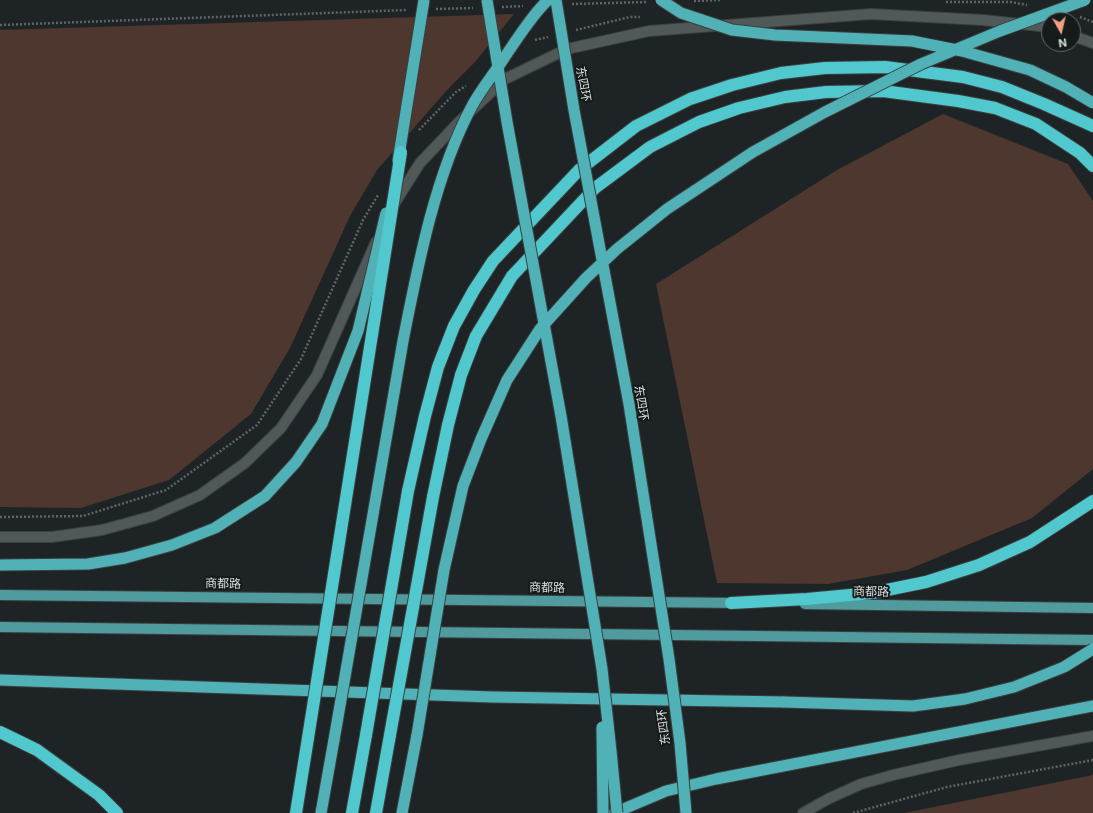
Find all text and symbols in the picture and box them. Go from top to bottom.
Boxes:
north arrow [1041,12,1081,52]
text: N [1057,35,1068,50]
street label: 东四环 [573,65,593,103]
street label: 东四环 [631,384,651,422]
street label: 商都路 [205,576,241,592]
street label: 商都路 [529,580,565,596]
street label: 商都路 [853,584,889,600]
street label: 东四环 [655,708,673,746]

